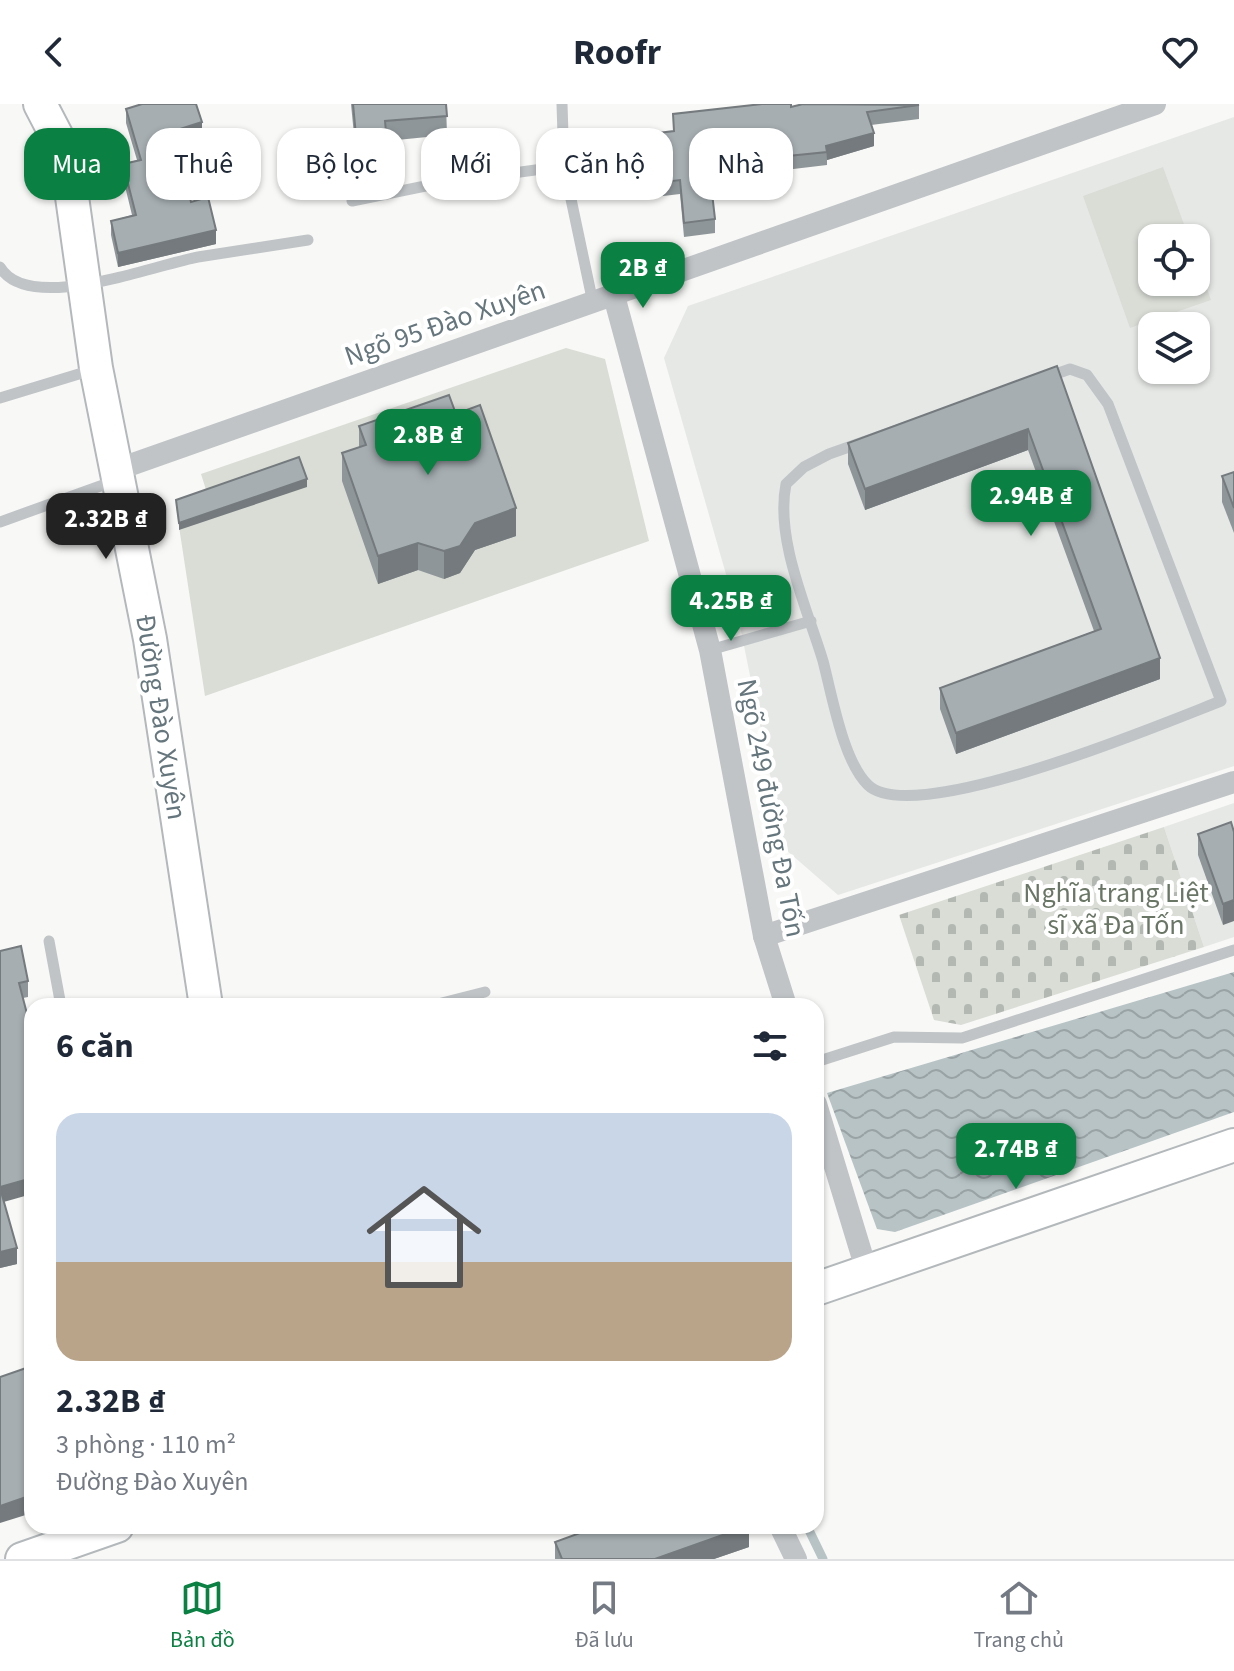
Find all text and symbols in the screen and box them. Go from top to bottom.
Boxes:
text: Roofr [573,27,661,78]
icon: back [32,30,76,74]
icon: heart [1158,30,1202,74]
chip: Mua [24,128,130,200]
chip: Thuê [146,128,261,200]
chip: Bộ lọc [277,128,405,200]
chip: Mới [421,128,520,200]
chip: Căn hộ [536,128,673,200]
chip: Nhà [689,128,793,200]
map controls [1138,224,1210,384]
button: locate [1138,224,1210,296]
pin: 2B ₫ [596,242,690,310]
text: 2B ₫ [619,249,667,286]
street label: Ngõ 95 Đào Xuyên [339,270,551,376]
button: layers [1138,312,1210,384]
pin: 2.8B ₫ [363,409,493,477]
text: 2.8B ₫ [393,416,463,453]
pin: 2.94B ₫ [957,470,1105,538]
text: 2.94B ₫ [989,477,1073,514]
pin: 2.32B ₫ [32,493,180,561]
text: 2.32B ₫ [64,500,148,537]
pin: 4.25B ₫ [657,575,805,643]
text: 4.25B ₫ [689,582,773,619]
street label: Đường Đào Xuyên [125,611,197,823]
street label: Ngõ 249 đường Đa Tốn [726,675,816,941]
park label: Nghĩa trang Liệt sĩ xã Đa Tốn [1023,873,1209,945]
text: 6 căn [56,1022,134,1071]
icon: filters [748,1024,792,1068]
pin: 2.74B ₫ [942,1123,1090,1191]
text: 2.74B ₫ [974,1130,1058,1167]
icon: home [352,1165,496,1309]
text: 2.32B ₫ [56,1377,165,1426]
text: 3 phòng · 110 m² [56,1426,236,1463]
text: Đường Đào Xuyên [56,1463,249,1500]
tab: Bản đồ [170,1576,235,1656]
tab: Đã lưu [575,1576,634,1656]
tab: Trang chủ [974,1576,1064,1656]

